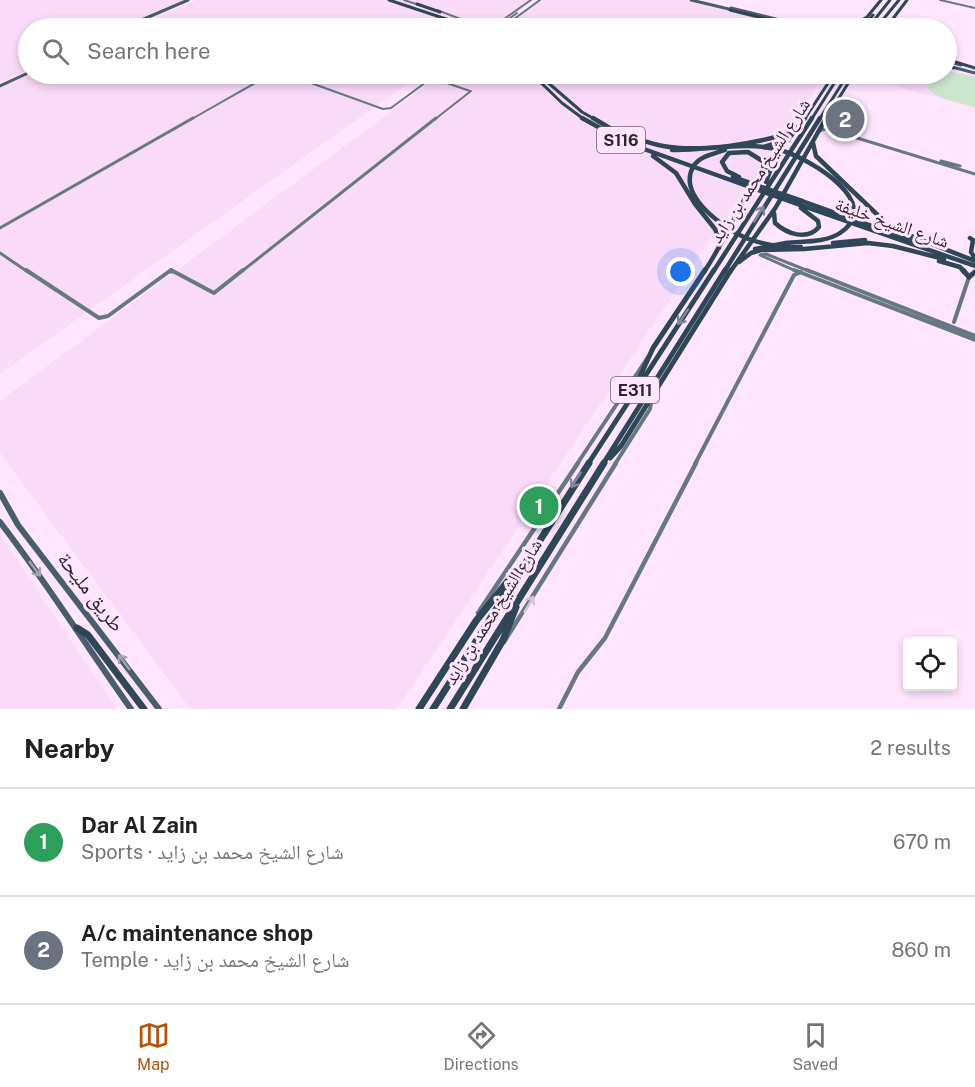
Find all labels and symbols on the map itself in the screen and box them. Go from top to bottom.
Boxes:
street label: شارع الشيخ محمد بن زايد [705,95,816,248]
pin: 2 [826,96,864,142]
road number: S116 [597,127,645,153]
street label: شارع الشيخ خليفة [832,193,952,254]
one-way arrow [753,206,765,223]
your location [666,257,695,286]
one-way arrow [677,308,689,324]
road number: E311 [611,377,659,403]
one-way arrow [570,471,582,488]
pin: 1 [520,484,558,528]
street label: شارع الشيخ محمد بن زايد [439,535,548,690]
street label: طريق مليحة [52,547,130,637]
one-way arrow [29,560,41,576]
one-way arrow [523,596,535,613]
one-way arrow [118,655,130,671]

